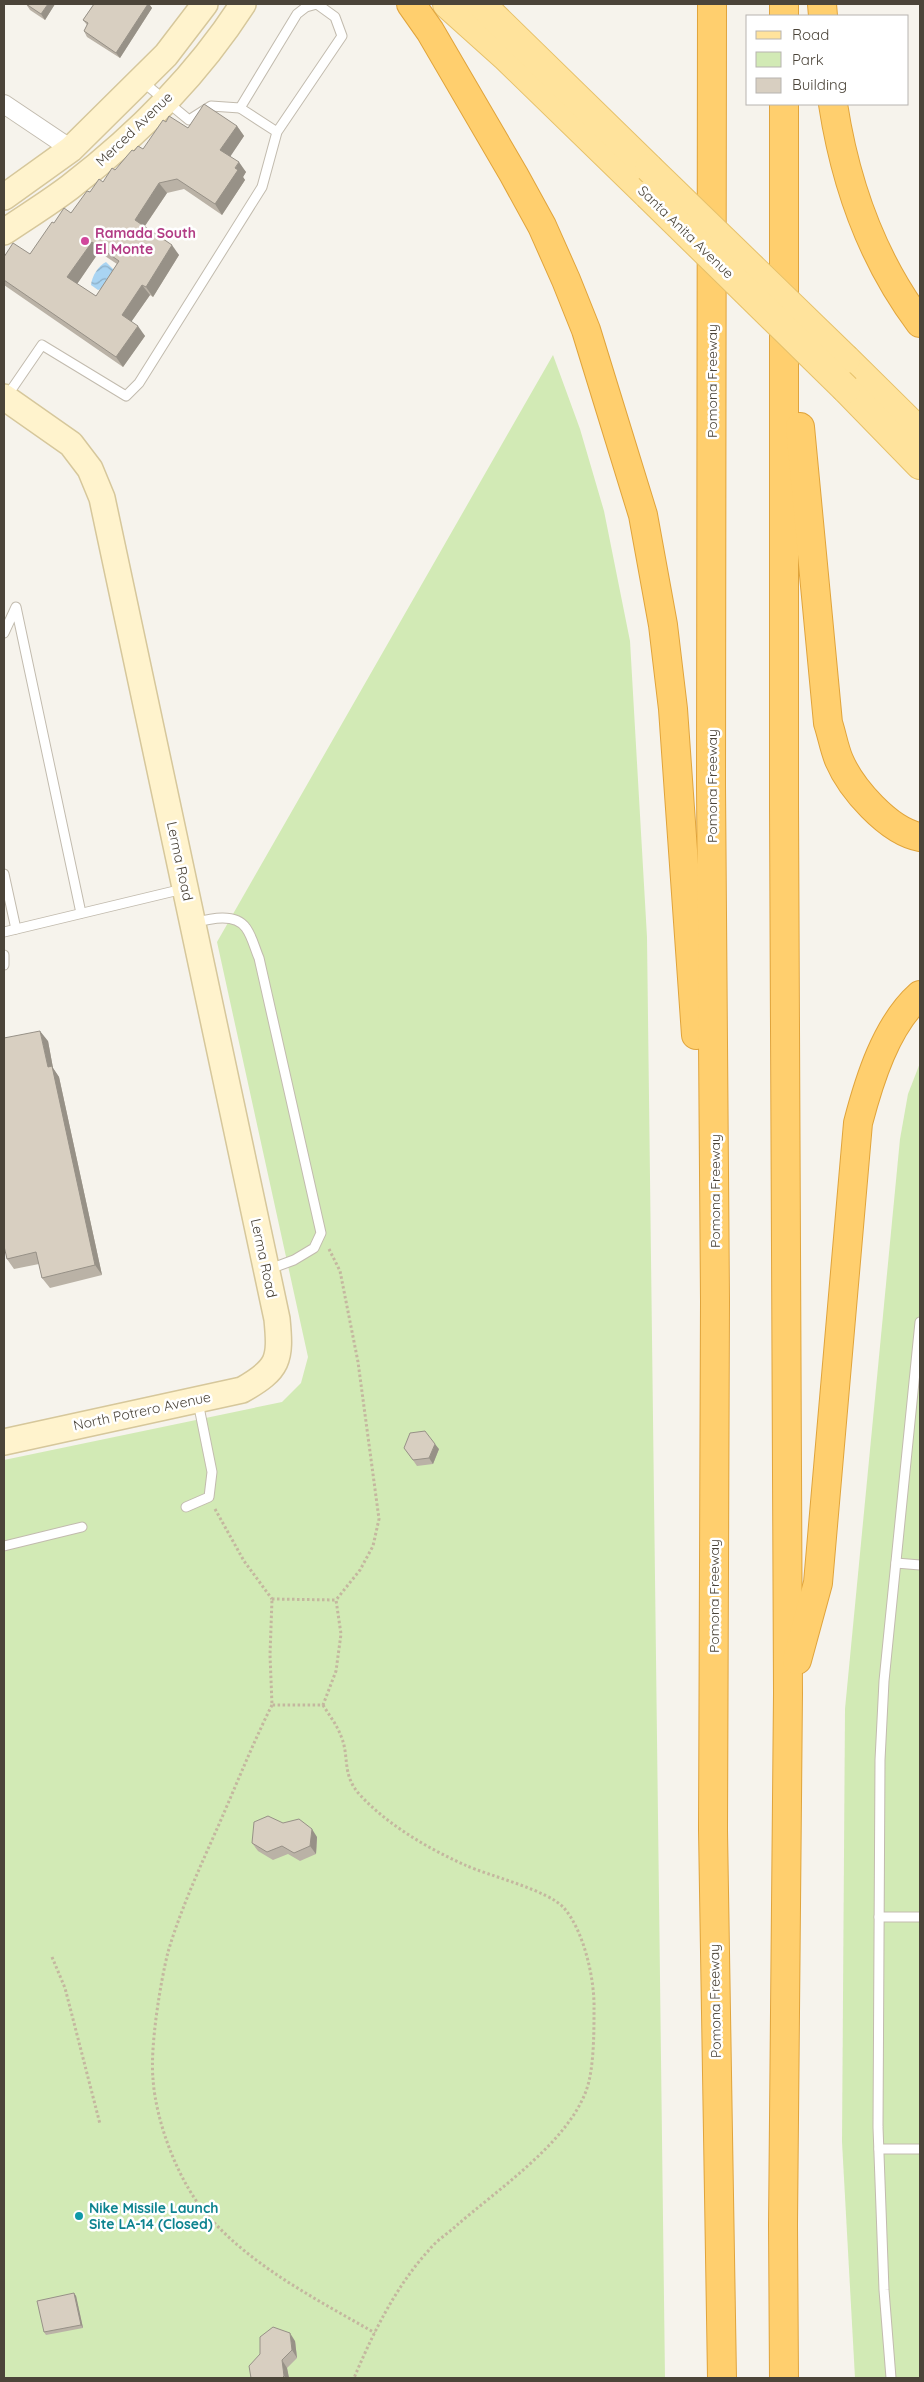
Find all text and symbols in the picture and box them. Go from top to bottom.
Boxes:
legend [746,15,909,105]
text: Road [792,25,829,44]
text: Park [792,50,824,69]
text: Building [792,75,847,94]
street label: Merced Avenue [92,88,176,170]
street label: Santa Anita Avenue [634,182,738,282]
place label: Ramada South El Monte [95,224,196,258]
marker: Ramada South El Monte [79,235,91,247]
street label: Pomona Freeway [703,324,721,438]
street label: Pomona Freeway [703,729,721,843]
street label: Lerma Road [163,820,197,902]
street label: Pomona Freeway [706,1134,724,1248]
street label: Lerma Road [247,1217,281,1299]
street label: North Potrero Avenue [72,1388,213,1434]
street label: Pomona Freeway [705,1539,723,1653]
street label: Pomona Freeway [705,1944,725,2058]
place label: Nike Missile Launch Site LA-14 (Closed) [89,2199,218,2233]
marker: Nike Missile Launch Site LA-14 (Closed) [73,2210,85,2222]

